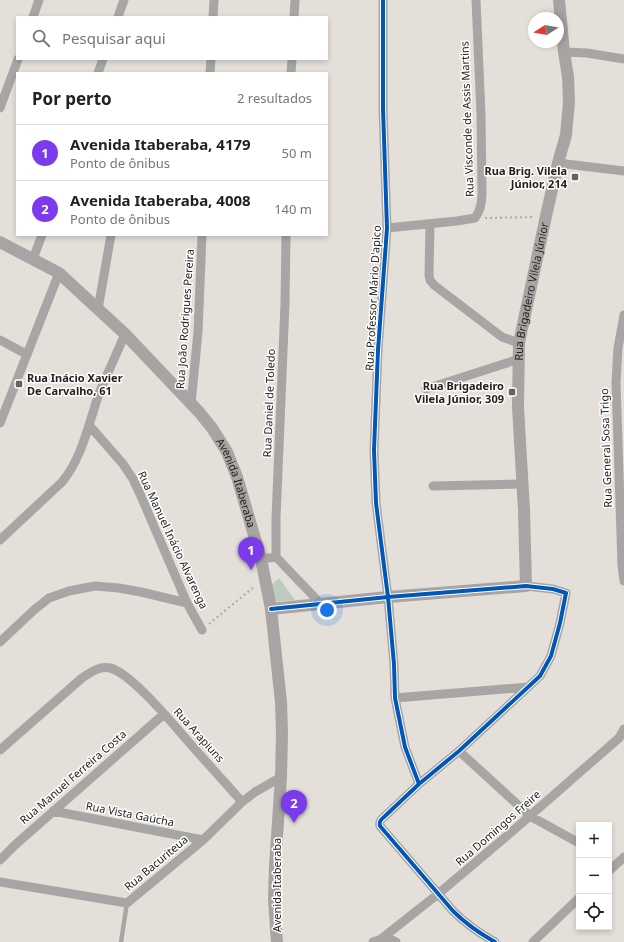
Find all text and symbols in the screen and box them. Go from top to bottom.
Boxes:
north arrow [528,12,564,48]
search box [16,16,328,60]
icon: search [30,27,52,49]
text: Pesquisar aqui [62,28,166,48]
street label: Rua Visconde de Assis Martins [456,41,477,197]
text: Por perto [32,87,112,110]
text: 2 resultados [237,89,312,107]
text: Avenida Itaberaba, 4179 [70,134,251,154]
text: 1 [41,144,49,162]
text: 50 m [282,144,312,162]
text: Ponto de ônibus [70,154,170,172]
place label: Rua Brig. Vilela Júnior, 214 [485,163,568,191]
marker: Rua Brig. Vilela Júnior, 214 [570,172,580,182]
text: Avenida Itaberaba, 4008 [70,190,251,210]
text: 2 [41,200,49,218]
text: 140 m [274,200,312,218]
text: Ponto de ônibus [70,210,170,228]
street label: Rua Brigadeiro Vilela Júnior [511,220,552,361]
street label: Rua Professor Mário D'apico [361,224,384,371]
street label: Rua João Rodrigues Pereira [172,248,197,389]
street label: Rua Daniel de Toledo [259,348,278,458]
place label: Rua Inácio Xavier De Carvalho, 61 [27,370,123,398]
place label: Rua Brigadeiro Vilela Júnior, 309 [415,378,504,406]
marker: Rua Inácio Xavier De Carvalho, 61 [14,379,24,389]
marker: Rua Brigadeiro Vilela Júnior, 309 [507,387,517,397]
street label: Rua General Sosa Trigo [596,388,615,508]
street label: Avenida Itaberaba [213,435,259,529]
street label: Rua Manuel Inácio Alvarenga [135,468,212,611]
pin: 1 [238,537,264,570]
your location [317,600,337,620]
street label: Rua Arapiuns [171,704,228,765]
street label: Rua Manuel Ferreira Costa [16,726,129,827]
street label: Rua Domingos Freire [452,786,544,869]
pin: 2 [281,790,307,823]
street label: Rua Vista Gaúcha [85,798,176,829]
map controls [576,822,612,930]
button: + [576,822,612,858]
street label: Rua Bacuriteua [121,832,191,894]
street label: Avenida Itaberaba [269,838,284,932]
button: − [576,858,612,894]
button: locate [576,894,612,930]

